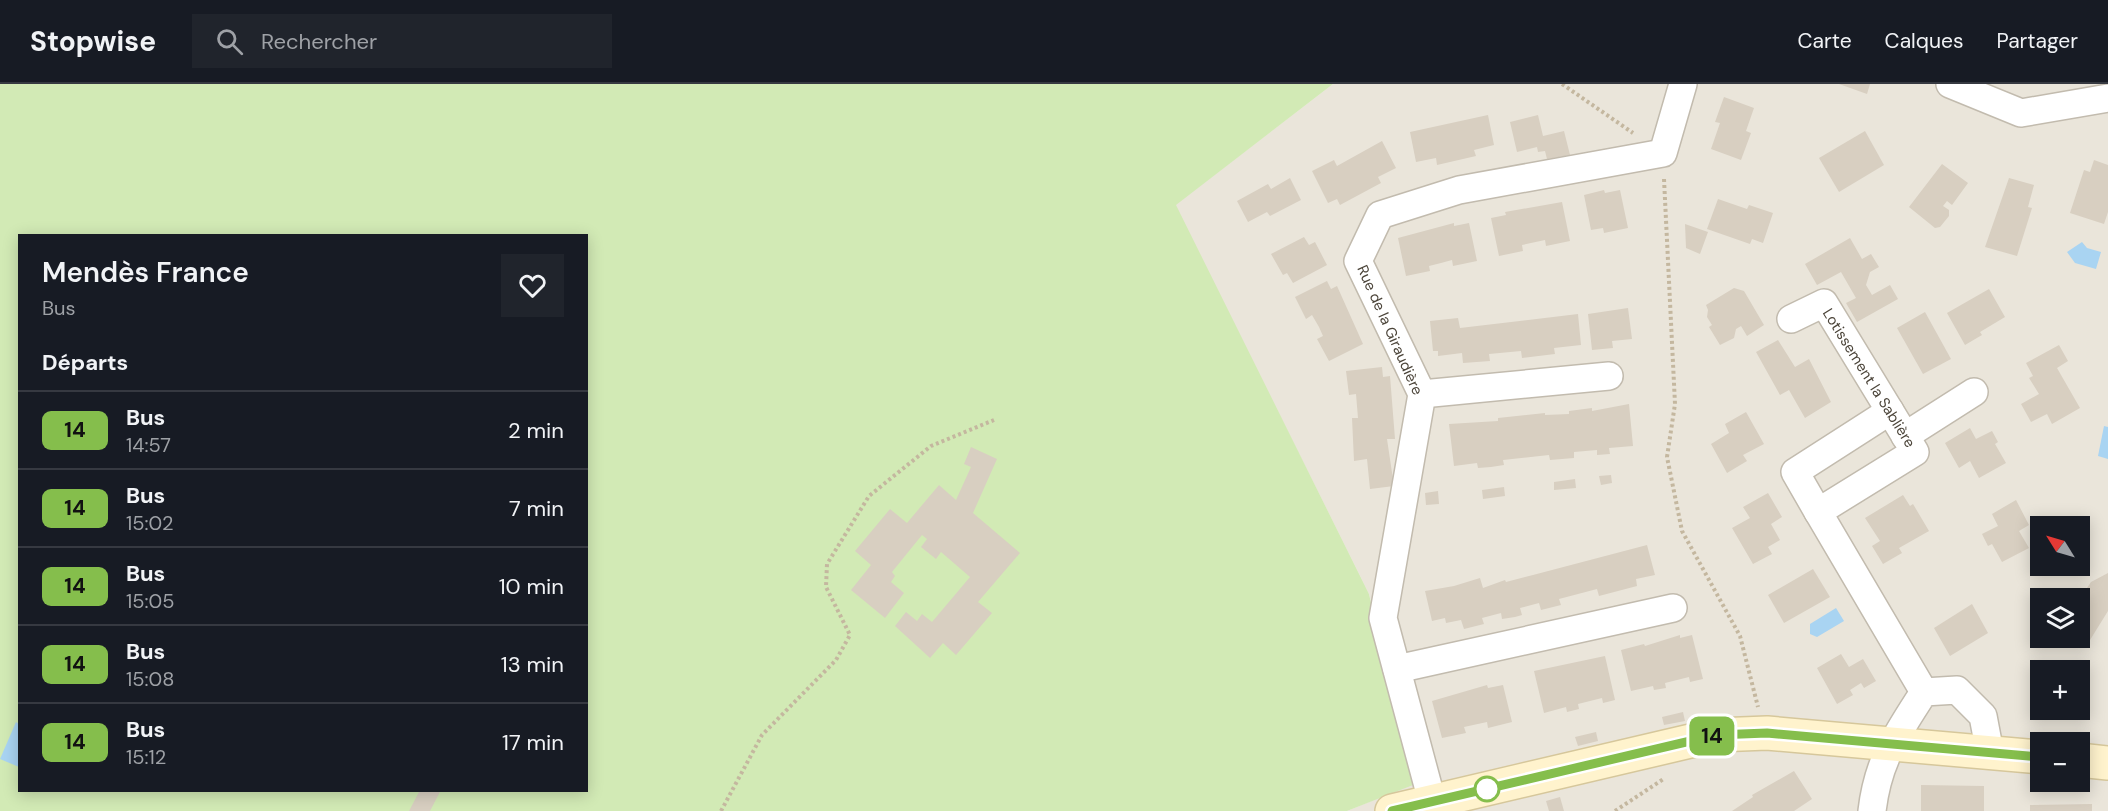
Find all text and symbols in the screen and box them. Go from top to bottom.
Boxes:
search box [192,14,612,68]
text: Stopwise [30,23,156,60]
icon: search [213,25,246,58]
text: Rechercher [261,27,377,56]
text: Carte [1797,27,1852,55]
text: Calques [1885,27,1963,55]
text: Partager [1996,27,2078,55]
text: Mendès France [42,254,249,291]
button: heart [501,254,564,317]
street label: Rue de la Giraudière [1352,262,1428,398]
text: Bus [42,295,76,321]
street label: Lotissement la Sablière [1818,305,1920,451]
text: Départs [42,348,128,377]
text: Bus [126,403,165,432]
text: 14 [64,416,86,444]
text: 2 min [508,416,564,445]
text: 14:57 [126,432,171,458]
text: Bus [126,481,165,510]
text: 14 [64,494,86,522]
text: 7 min [509,494,564,523]
text: 15:02 [126,510,173,536]
north arrow [2030,516,2090,576]
map controls [2030,516,2090,792]
text: Bus [126,559,165,588]
text: 14 [64,572,86,600]
text: 10 min [499,572,564,601]
text: 15:05 [126,588,174,614]
button: layers [2030,588,2090,648]
text: Bus [126,637,165,666]
text: 14 [64,650,86,678]
text: 13 min [501,650,564,679]
button: + [2030,660,2090,720]
text: 15:08 [126,666,174,692]
text: Bus [126,715,165,744]
line badge: 14 [1685,716,1739,756]
text: 14 [1701,722,1723,750]
text: 14 [64,728,86,756]
text: 17 min [502,728,564,757]
button: − [2030,732,2090,792]
text: 15:12 [126,744,166,770]
unlabelled marker [1474,776,1500,802]

